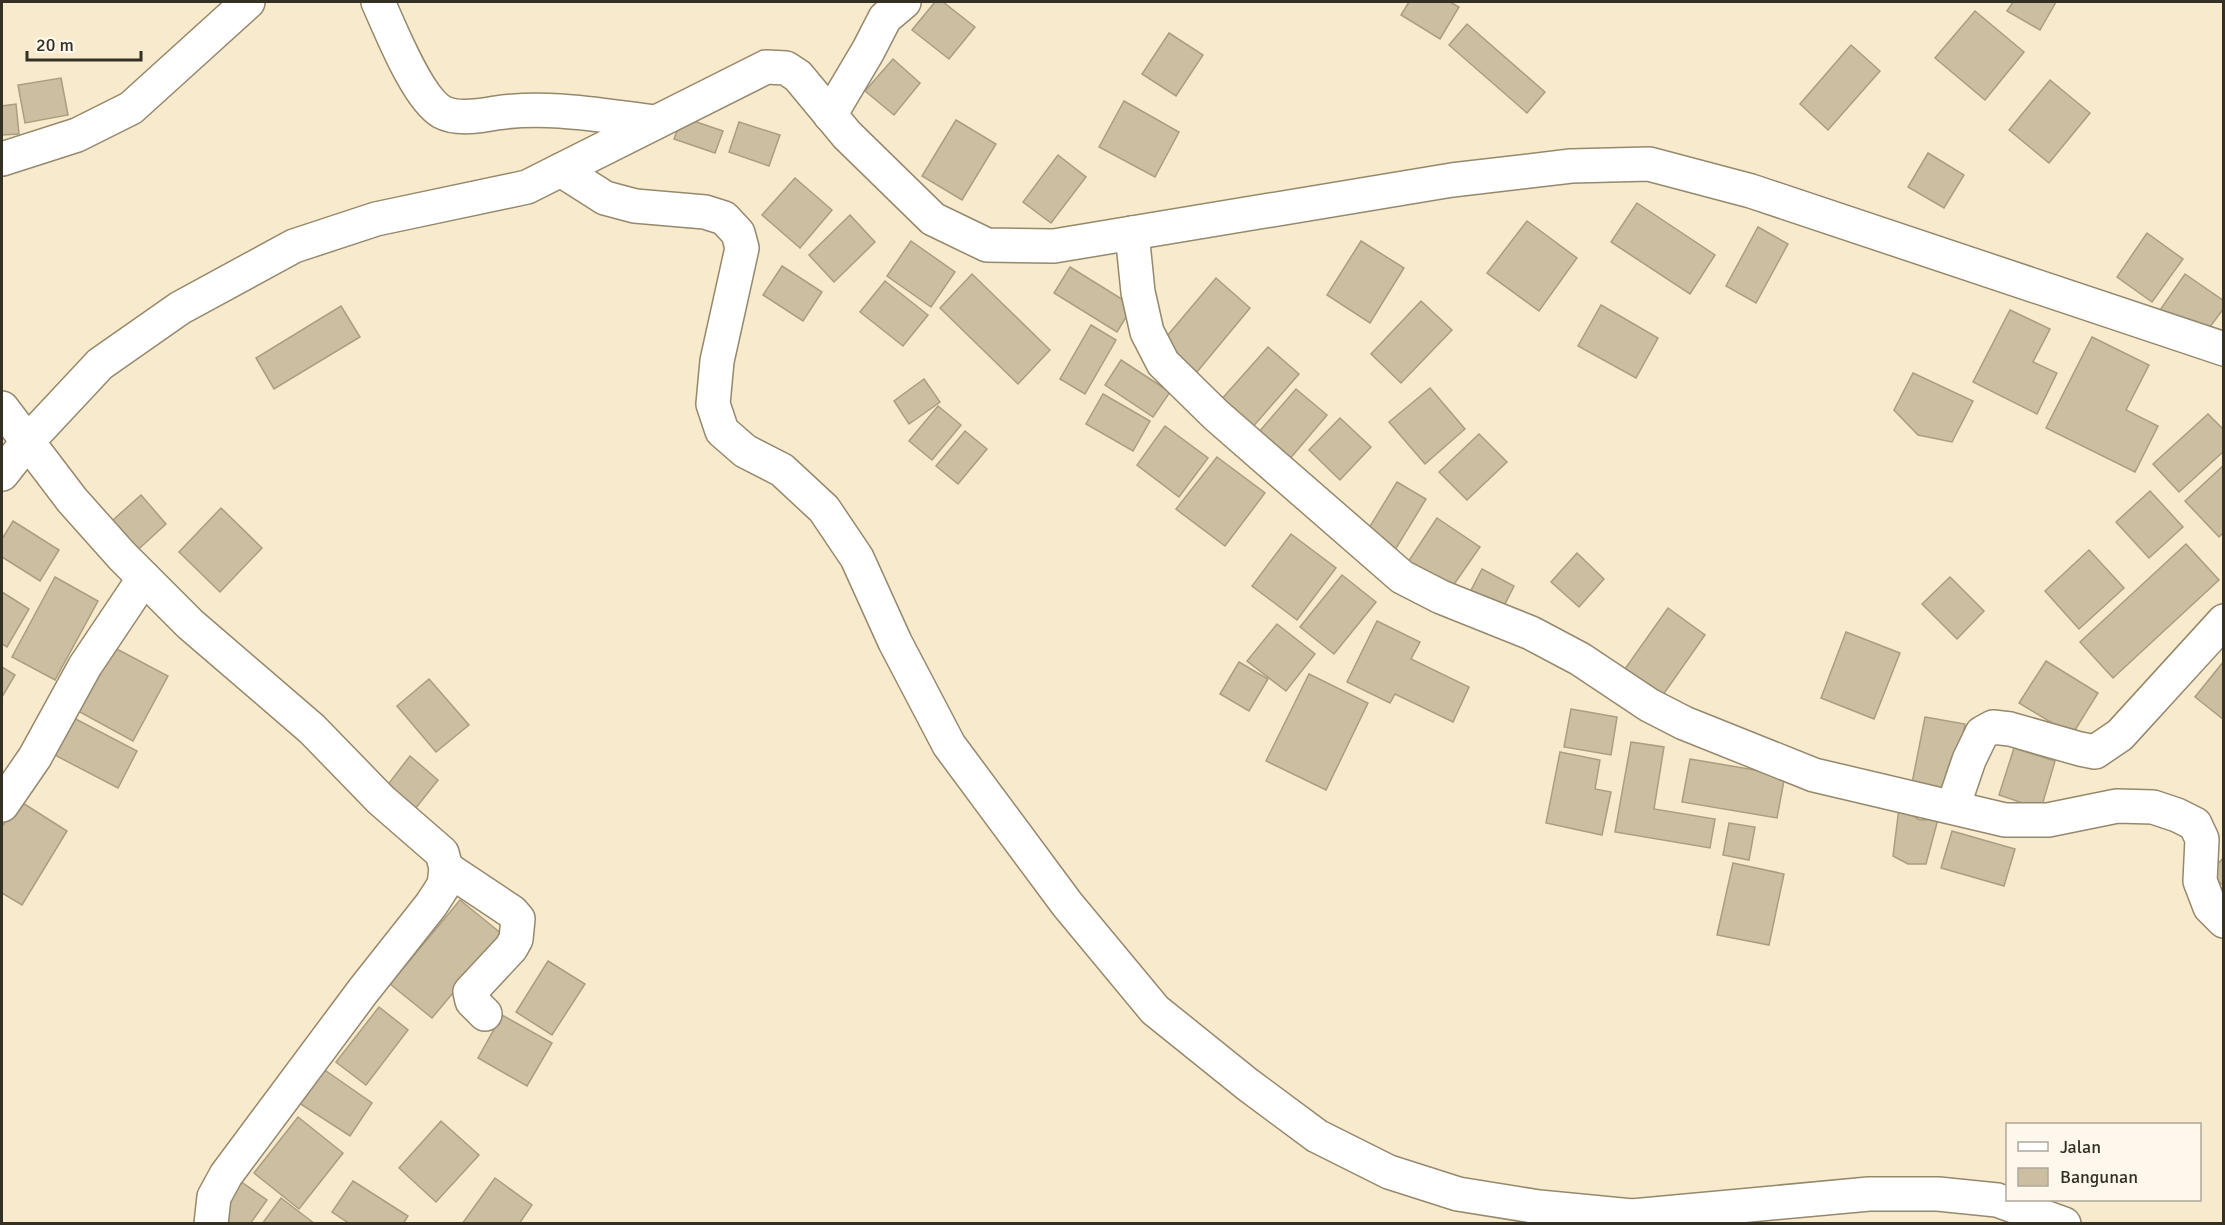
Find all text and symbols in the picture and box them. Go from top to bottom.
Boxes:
scale bar [27,24,141,62]
text: 20 m [36,34,74,56]
legend [2006,1123,2201,1201]
text: Jalan [2060,1136,2101,1158]
text: Bangunan [2060,1166,2138,1188]

